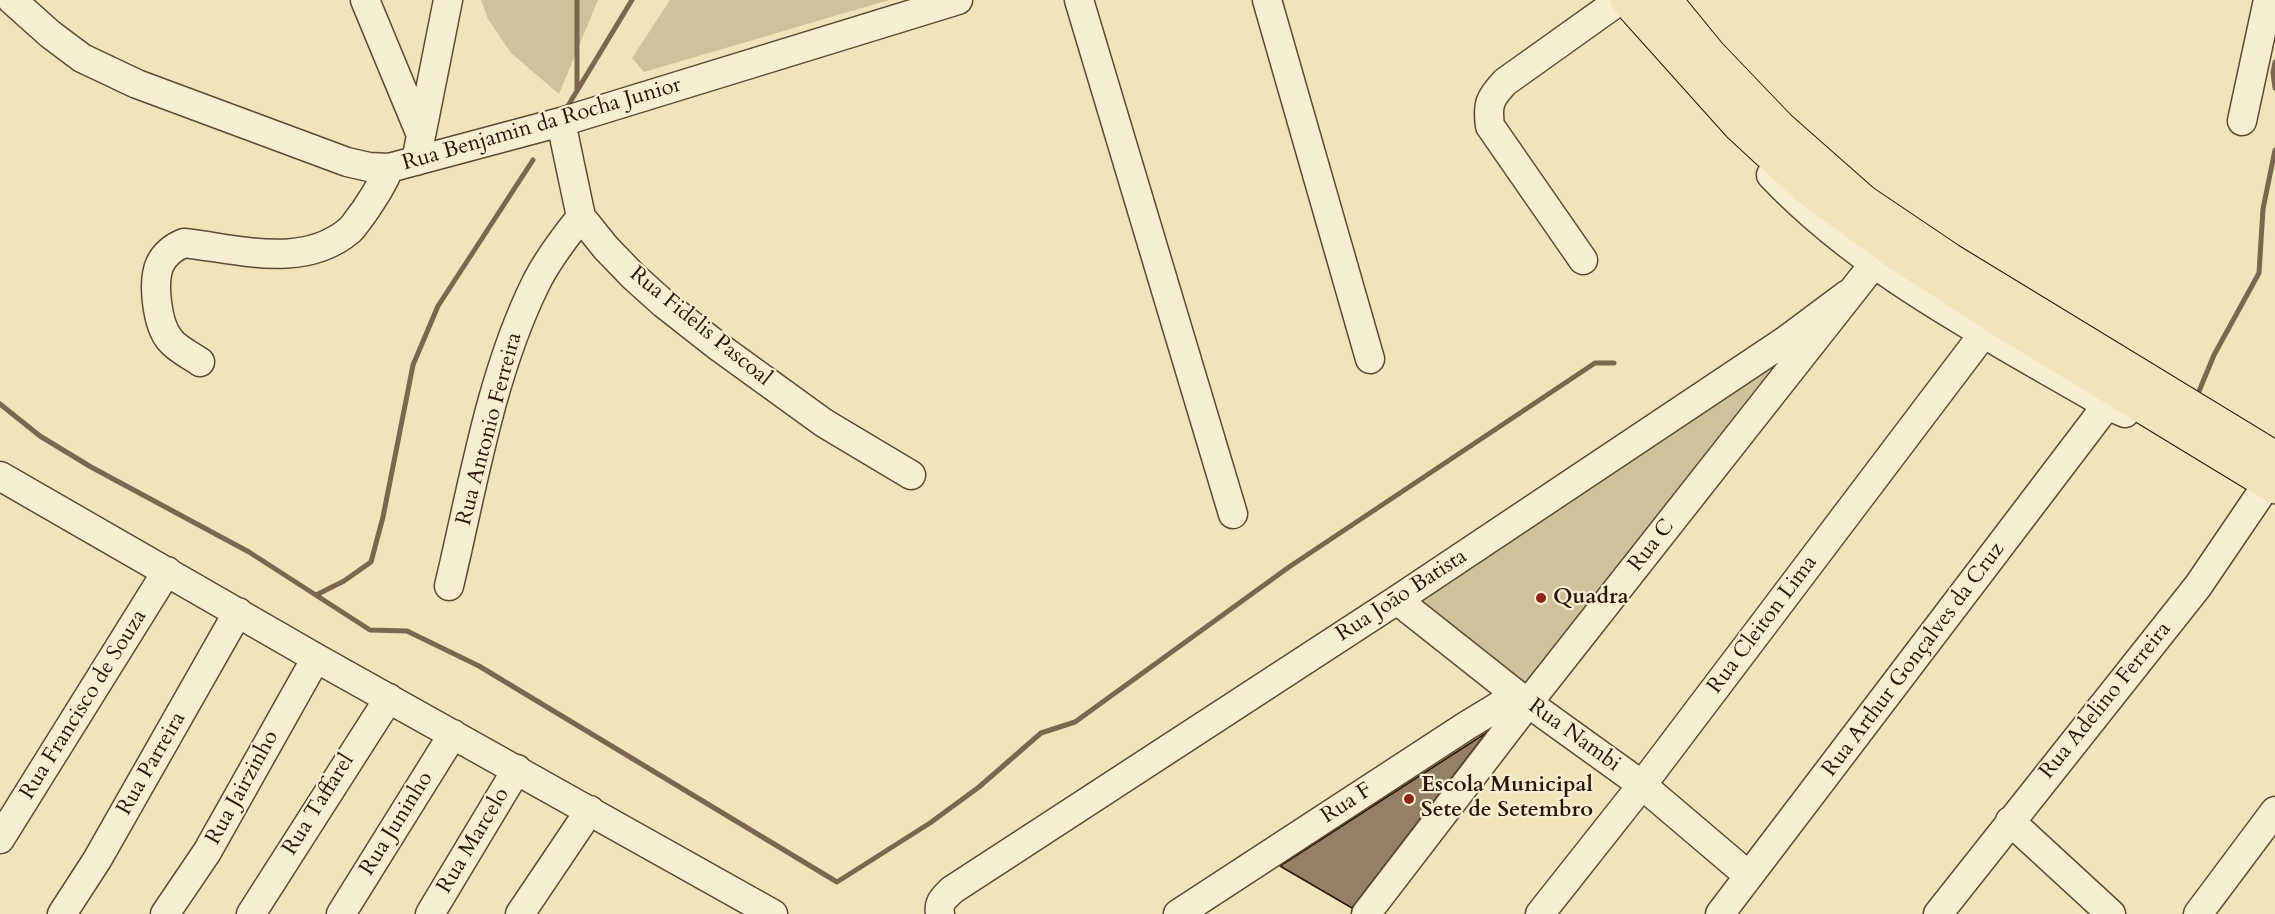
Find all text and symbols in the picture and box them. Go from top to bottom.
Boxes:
street label: Rua Benjamin da Rocha Junior [399,72,685,178]
street label: Rua Fidelis Pascoal [624,262,776,392]
street label: Rua Antonio Ferreira [452,330,528,528]
street label: Rua C [1623,514,1681,578]
street label: Rua Arthur Gonçalves da Cruz [1817,538,2011,782]
street label: Rua Joāo Batista [1332,544,1472,648]
street label: Rua Cleiton Lima [1702,551,1824,699]
place label: Quadra [1553,585,1629,611]
marker: Quadra [1534,591,1548,605]
street label: Rua Francisco de Souza [15,605,153,805]
street label: Rua Adelino Ferreira [2035,617,2177,785]
street label: Rua Nambi [1523,694,1625,778]
street label: Rua Parreira [112,708,192,820]
street label: Rua Jairzinho [201,726,285,850]
street label: Rua Taffarel [277,749,361,861]
street label: Rua Juninho [355,767,439,881]
place label: Escola Municipal Sete de Setembro [1421,773,1593,824]
street label: Rua F [1317,778,1377,830]
street label: Rua Marcelo [432,783,516,899]
marker: Escola Municipal Sete de Setembro [1402,792,1416,806]

